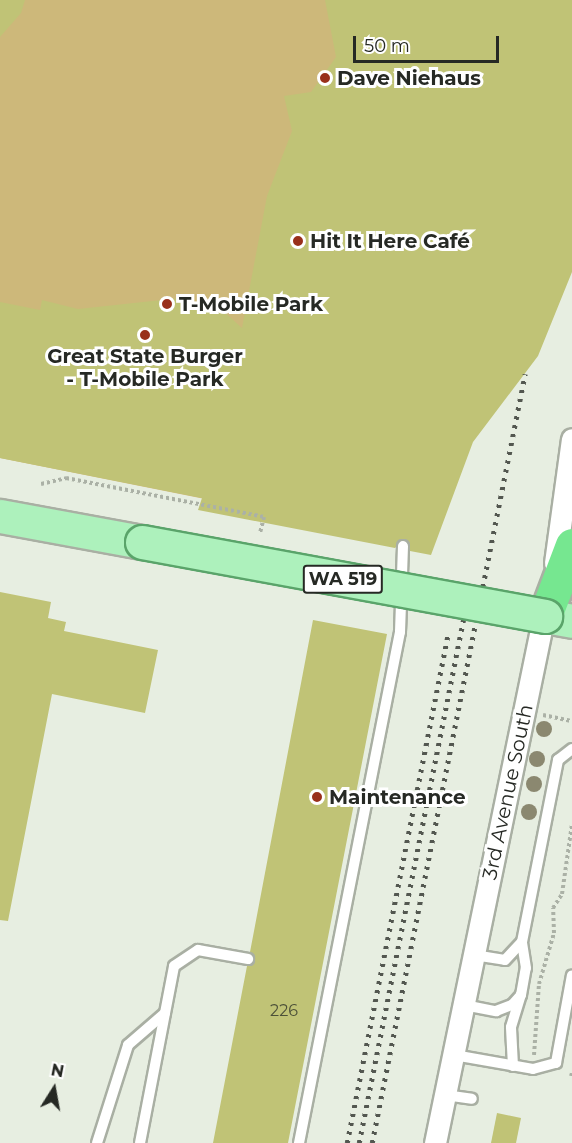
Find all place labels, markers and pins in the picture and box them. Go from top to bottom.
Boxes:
place label: Dave Niehaus [337,66,481,90]
marker: Dave Niehaus [318,71,332,85]
place label: Hit It Here Café [310,229,470,253]
marker: Hit It Here Café [291,234,305,248]
place label: T-Mobile Park [179,292,323,316]
marker: T-Mobile Park [160,297,174,311]
marker: Great State Burger - T-Mobile Park [138,328,152,342]
place label: Great State Burger - T-Mobile Park [47,344,243,391]
place label: Maintenance [329,785,466,809]
marker: Maintenance [310,790,324,804]

